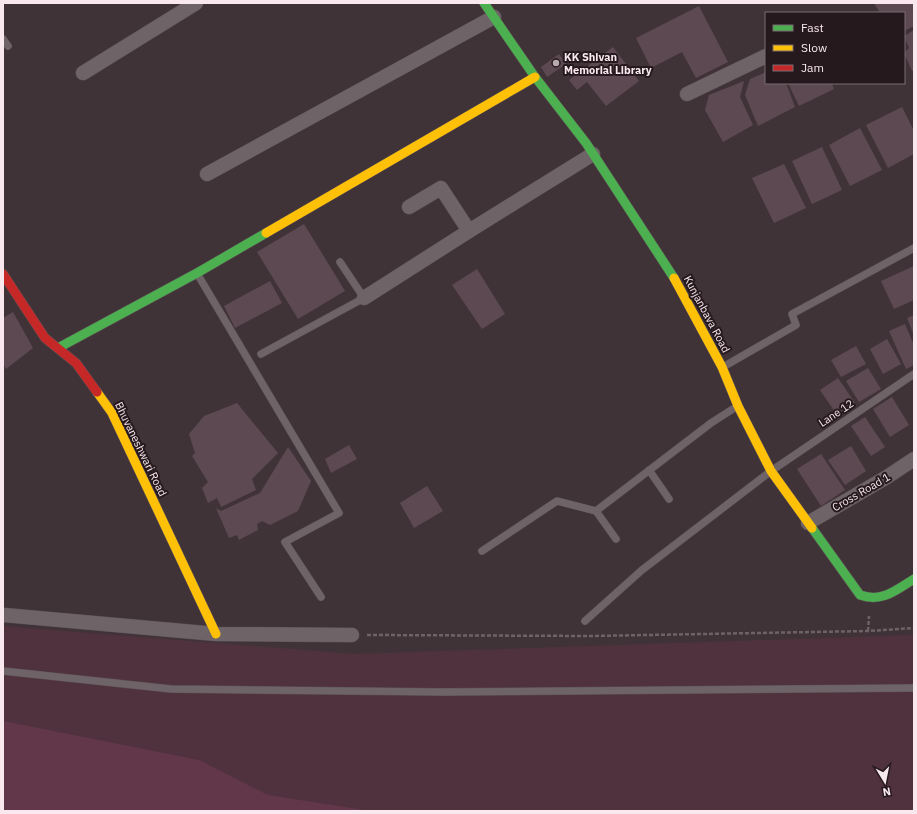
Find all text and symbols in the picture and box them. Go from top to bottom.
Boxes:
legend [765,12,905,84]
text: Fast [801,20,824,35]
text: Slow [801,40,827,55]
place label: KK Shivan Memorial Library [564,50,652,77]
marker: KK Shivan Memorial Library [551,58,561,68]
text: Jam [801,60,824,75]
street label: Kunjanbava Road [681,273,733,355]
street label: Lane 12 [816,396,856,430]
street label: Bhuvaneshwari Road [112,399,170,499]
street label: Cross Road 1 [829,470,893,514]
north arrow [865,762,905,802]
text: N [882,784,892,799]

